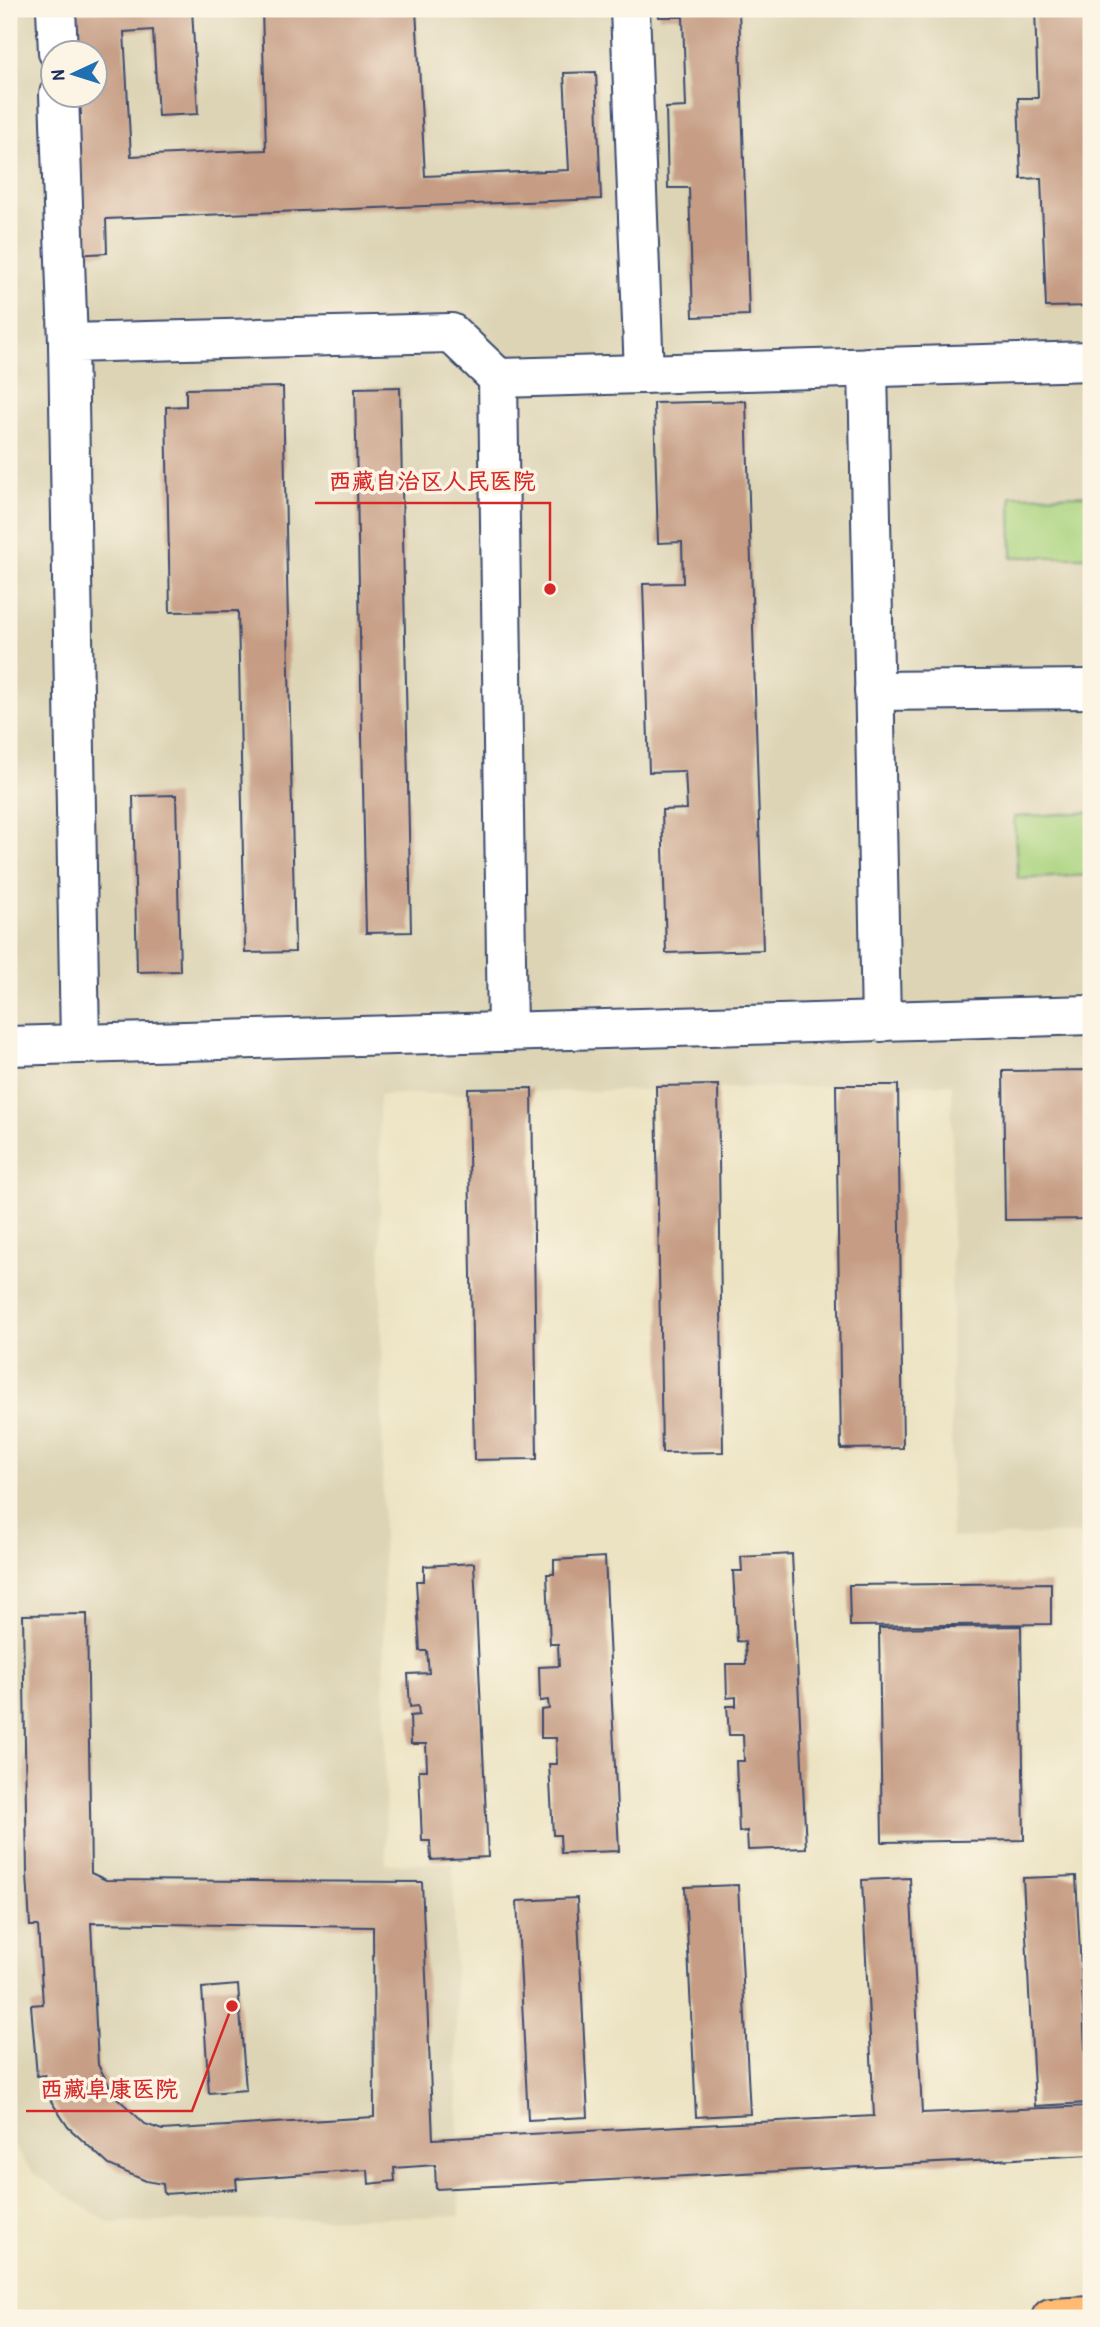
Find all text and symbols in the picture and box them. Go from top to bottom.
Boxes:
north arrow [38,38,108,108]
text: N [44,69,70,81]
callout: 西藏自治区人民医院 [315,459,550,503]
text: 西藏自治区人民医院 [329,465,536,496]
callout: 西藏阜康医院 [26,2067,192,2111]
text: 西藏阜康医院 [40,2073,178,2104]

